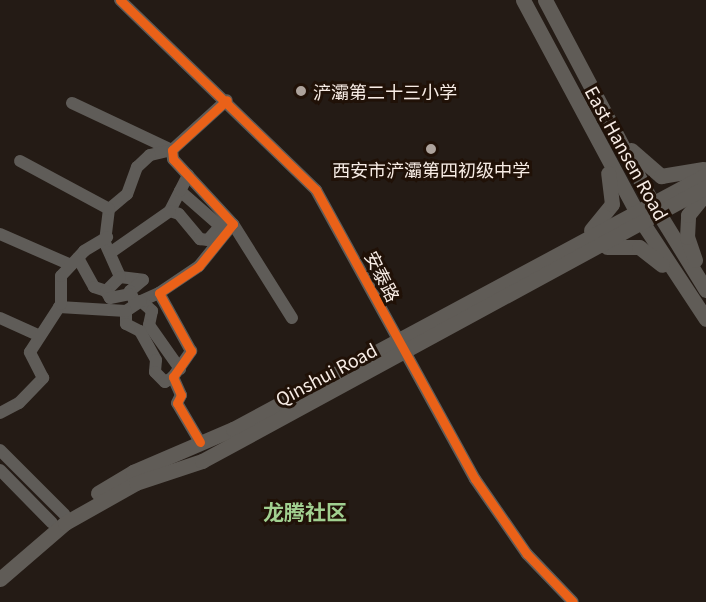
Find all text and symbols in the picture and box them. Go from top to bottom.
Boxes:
place label: 浐灞第二十三小学 [313,80,457,102]
street label: East Hansen Road [581,82,673,224]
marker: 浐灞第二十三小学 [294,84,308,98]
marker: 西安市浐灞第四初级中学 [424,142,438,156]
place label: 西安市浐灞第四初级中学 [332,158,530,180]
street label: 安泰路 [361,247,405,305]
street label: Qinshui Road [272,338,380,410]
district label: 龙腾社区 [263,498,347,524]

